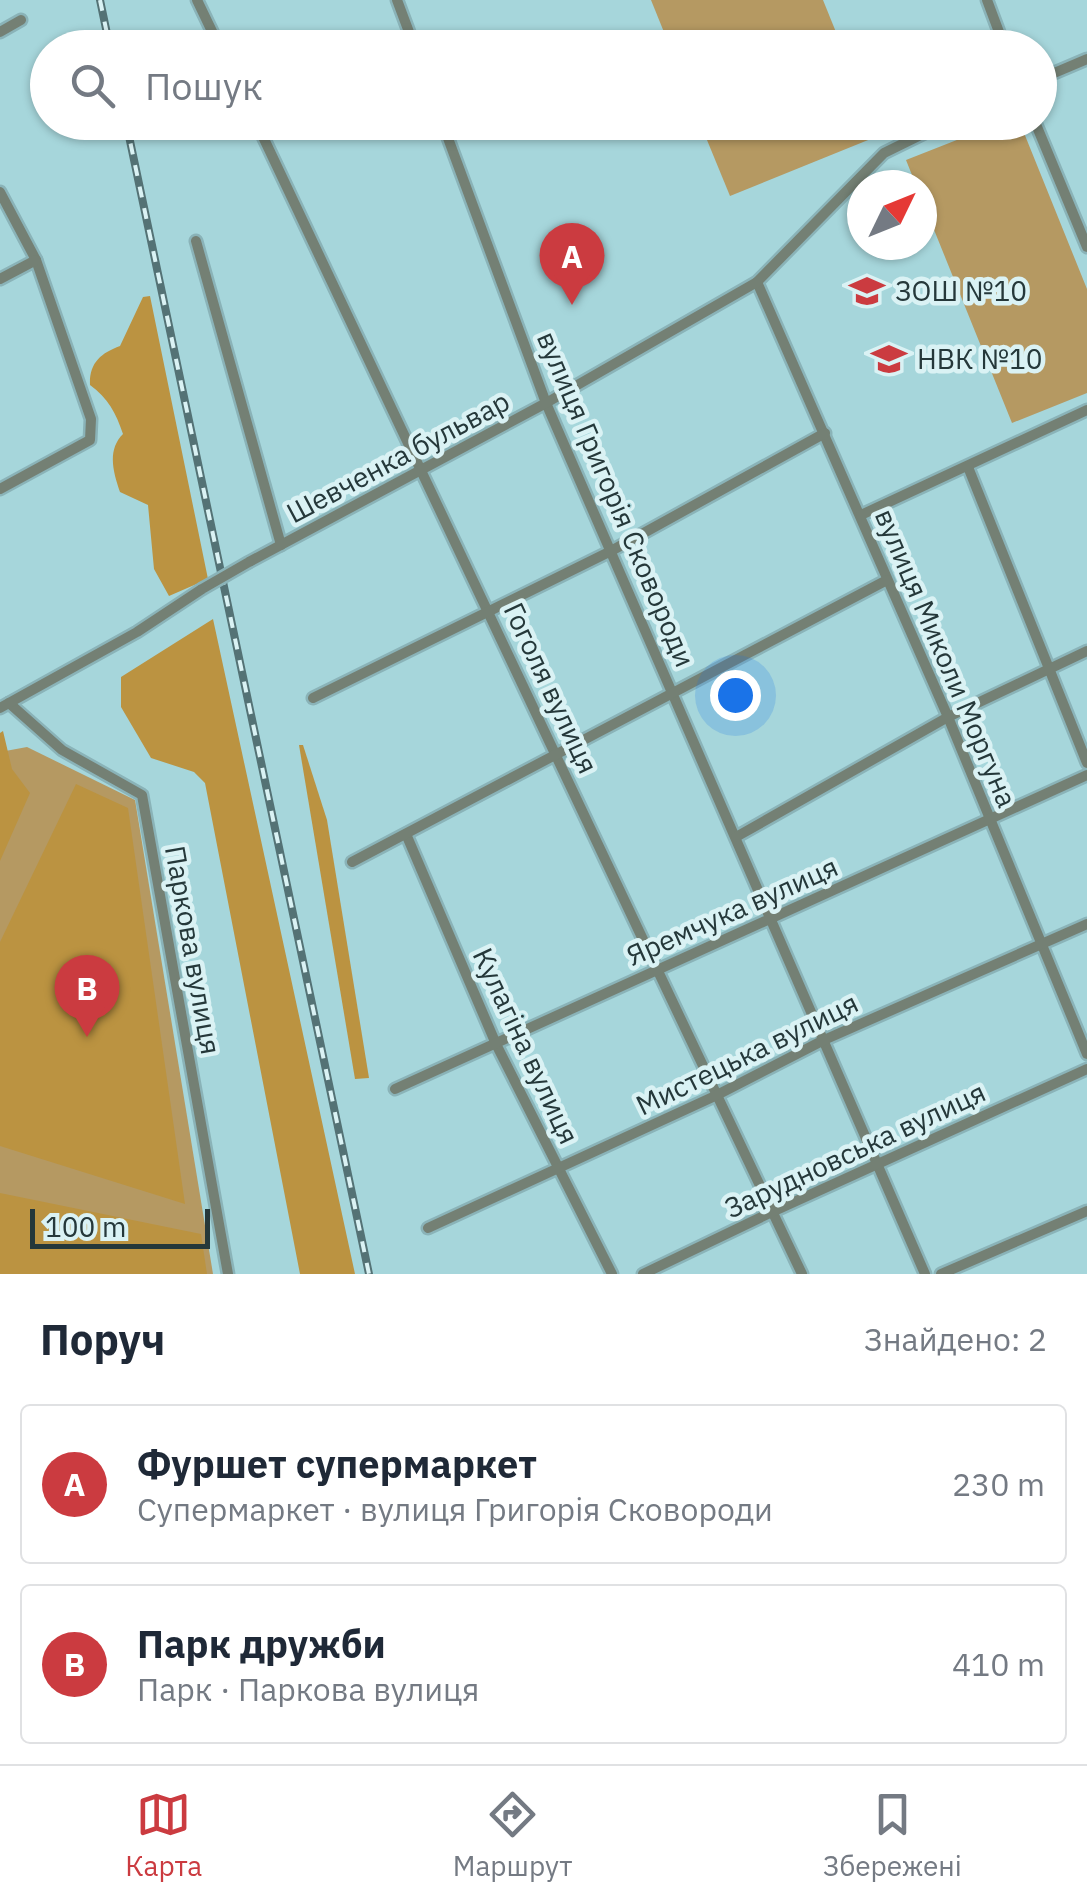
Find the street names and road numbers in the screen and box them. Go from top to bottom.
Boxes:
street label: вулиця Григорія Сковороди [529,325,704,672]
street label: Шевченка бульвар [280,382,516,531]
street label: вулиця Миколи Моргуна [867,503,1026,813]
street label: Гоголя вулиця [496,596,607,779]
street label: Паркова вулиця [157,843,230,1057]
street label: Яремчука вулиця [620,847,843,974]
street label: Кулагіна вулиця [465,942,588,1150]
street label: Мистецька вулиця [630,984,864,1123]
street label: Зарудновська вулиця [718,1073,991,1226]

